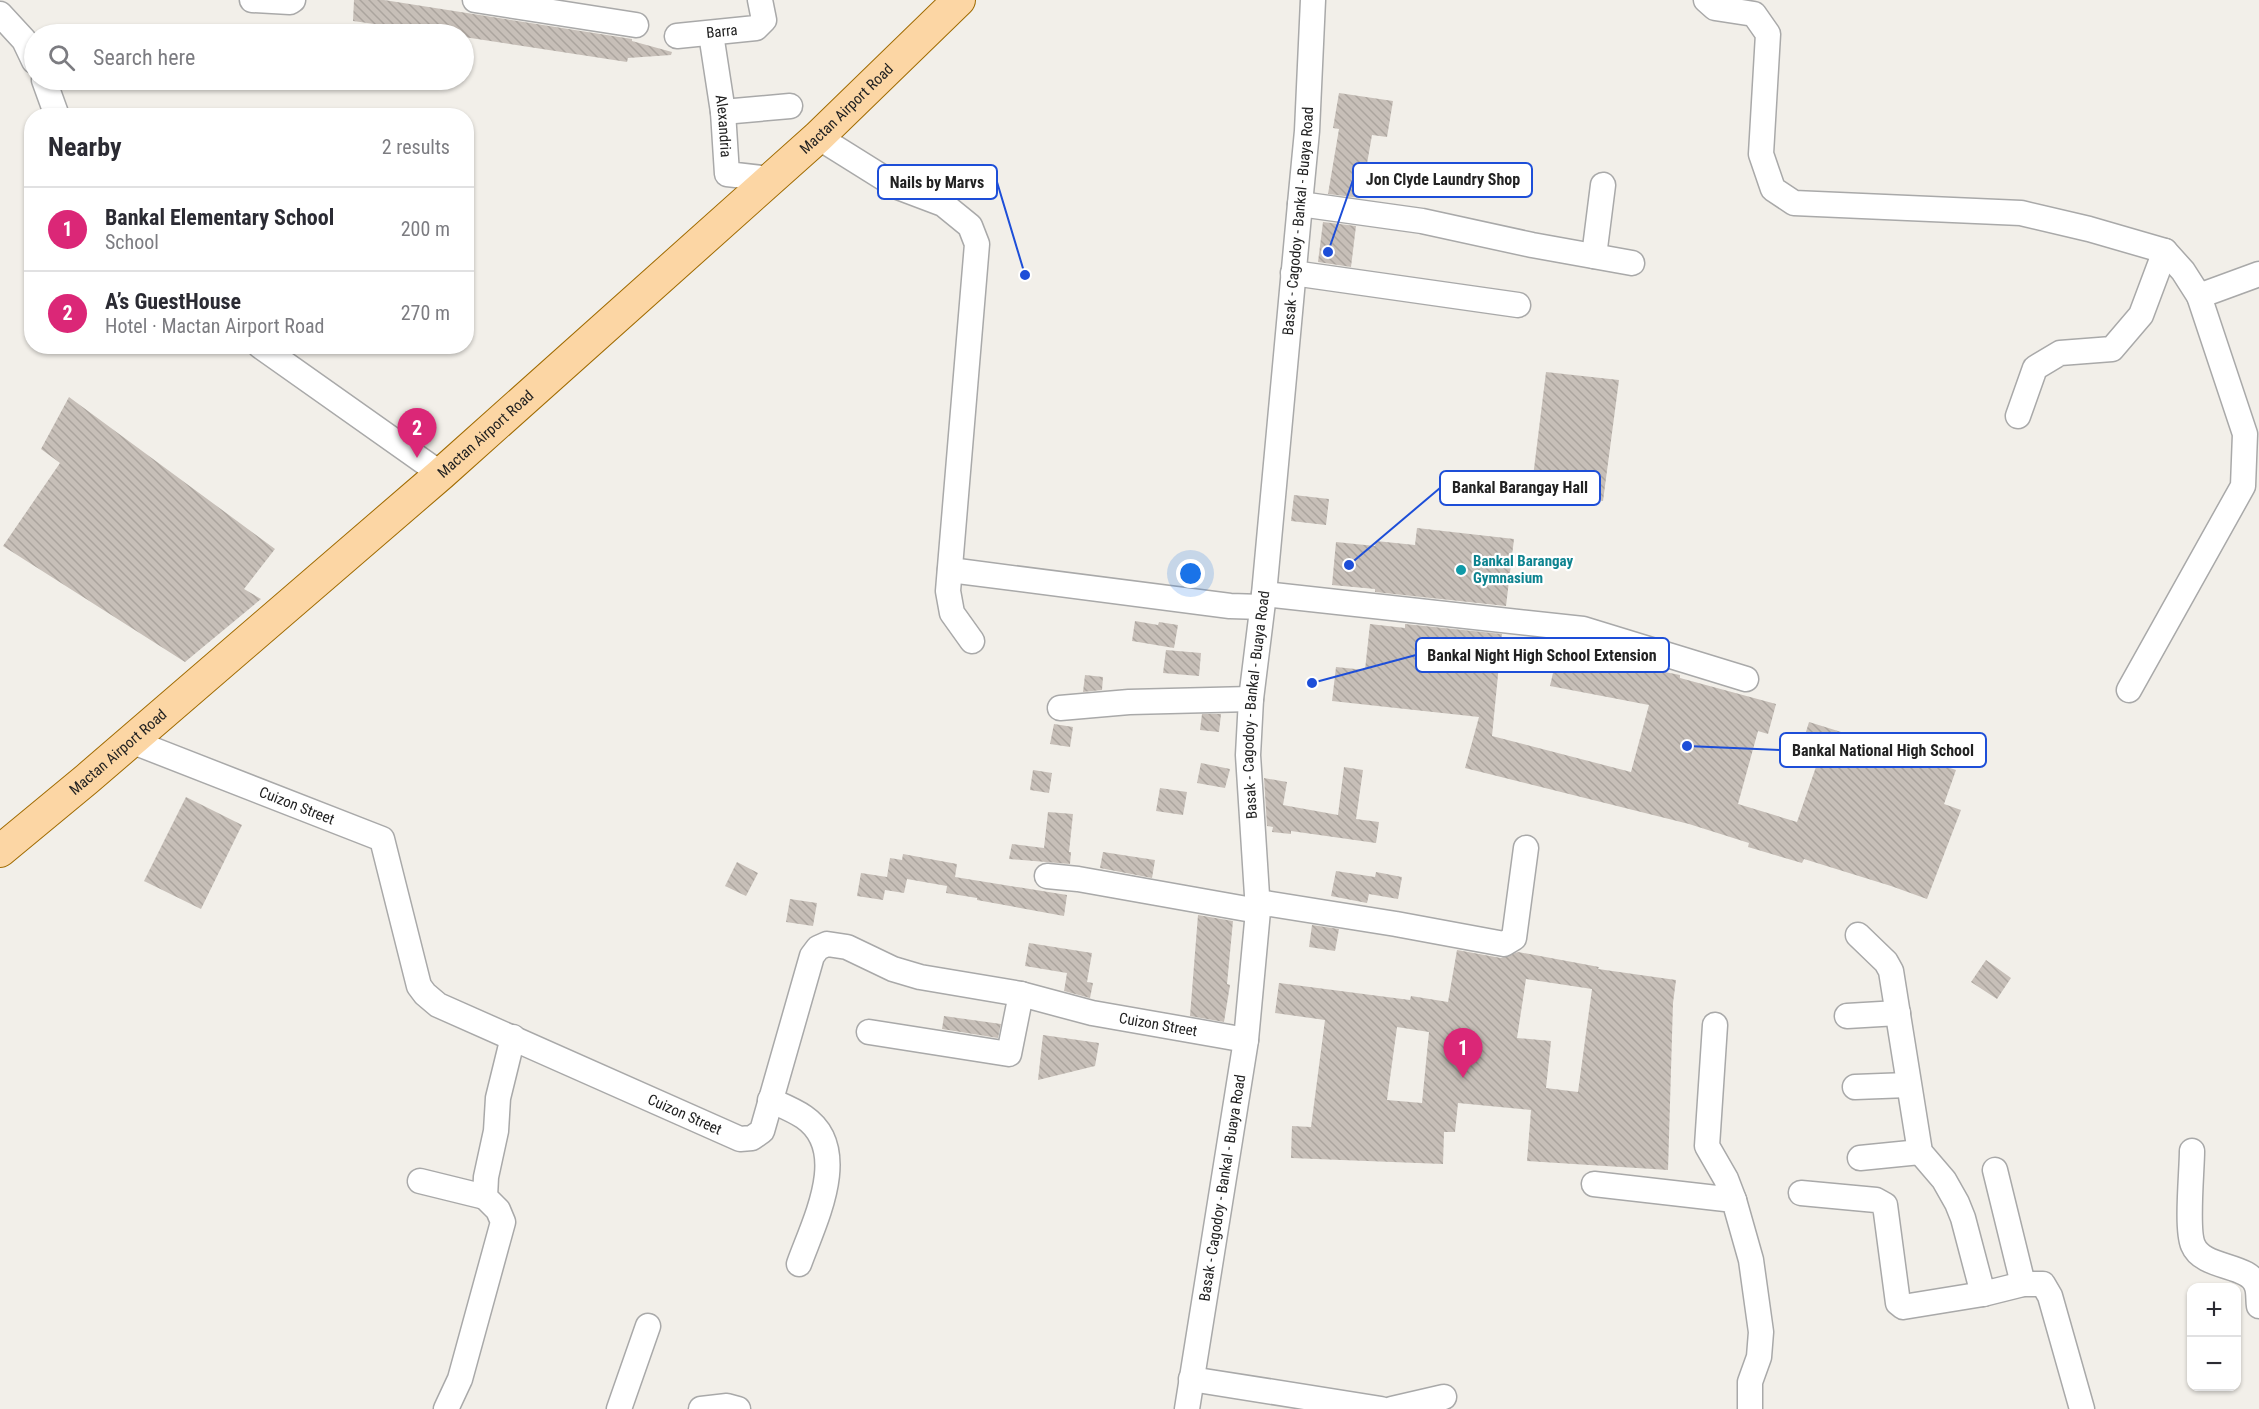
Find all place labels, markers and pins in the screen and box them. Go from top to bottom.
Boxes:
callout: Jon Clyde Laundry Shop [1353,163,1532,197]
callout: Nails by Marvs [878,165,997,199]
pin: 2 [398,408,436,458]
callout: Bankal Barangay Hall [1440,471,1600,505]
place label: Bankal Barangay Gymnasium [1473,552,1574,587]
marker: Bankal Barangay Gymnasium [1454,563,1468,577]
callout: Bankal Night High School Extension [1416,638,1669,672]
callout: Bankal National High School [1780,733,1986,767]
pin: 1 [1444,1028,1482,1078]

